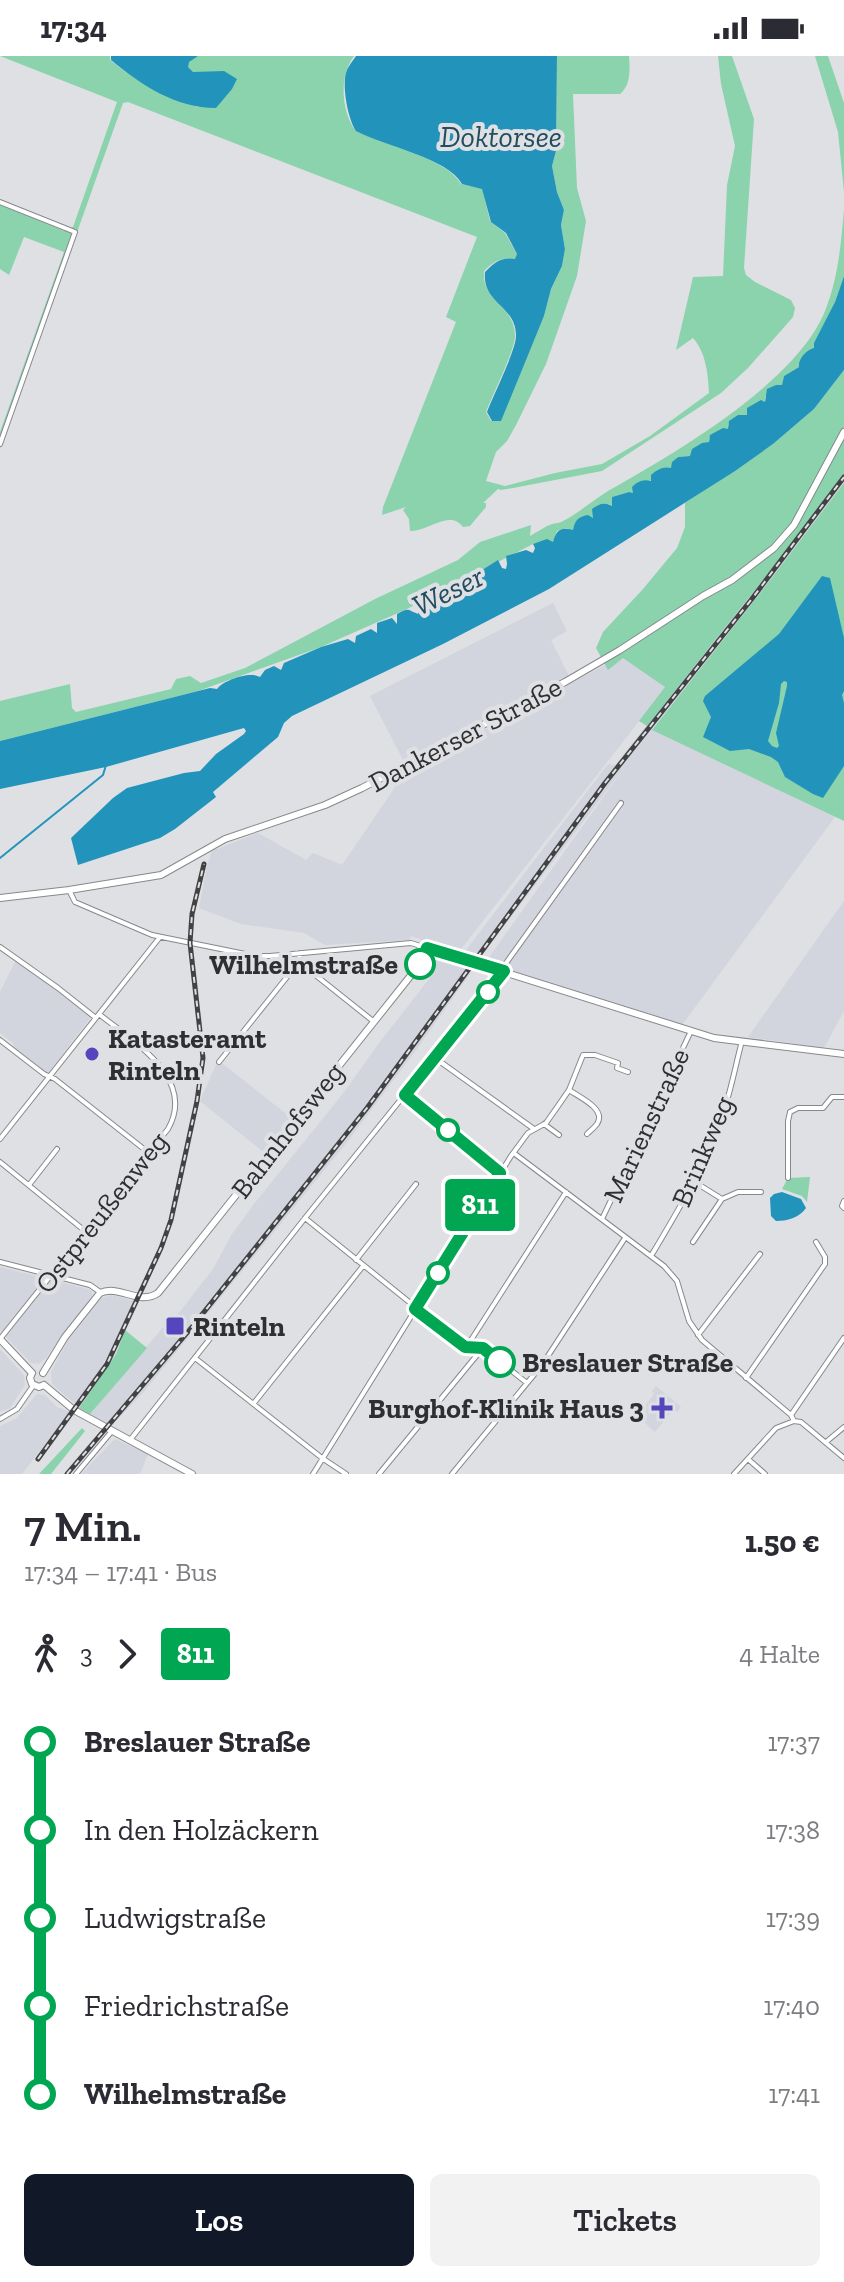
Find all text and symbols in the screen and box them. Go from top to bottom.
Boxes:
text: 17:34 [40,10,107,46]
water label: Doktorsee [440,119,562,155]
water label: Weser [406,558,490,624]
street label: Dankerser Straße [363,670,567,799]
place label: Wilhelmstraße [209,948,398,981]
marker: Wilhelmstraße [405,949,435,979]
unlabelled marker [477,981,499,1003]
place label: Katasteramt Rinteln [108,1022,267,1087]
street label: Marienstraße [596,1043,697,1207]
marker: Katasteramt Rinteln [83,1045,101,1063]
street label: Bahnhofsweg [224,1056,351,1205]
street label: Brinkweg [664,1091,740,1211]
unlabelled marker [437,1119,459,1141]
street label: Ostpreußenweg [28,1125,175,1300]
line badge: 811 [434,1179,526,1231]
text: 811 [461,1188,499,1221]
unlabelled marker [427,1262,449,1284]
place label: Rinteln [193,1310,285,1343]
marker: Rinteln [164,1315,186,1337]
place label: Breslauer Straße [522,1346,733,1379]
marker: Breslauer Straße [485,1347,515,1377]
place label: Burghof-Klinik Haus 3 [368,1392,644,1425]
marker: Burghof-Klinik Haus 3 [651,1397,673,1419]
text: 7 Min. [24,1499,142,1552]
text: 1.50 € [745,1524,820,1560]
text: 17:34 – 17:41 · Bus [24,1556,217,1588]
icon: walk [24,1632,68,1676]
icon: forward [105,1632,149,1676]
text: 811 [177,1637,214,1670]
text: 3 [80,1638,93,1670]
text: 4 Halte [739,1638,820,1670]
text: Breslauer Straße [84,1724,310,1760]
text: 17:37 [767,1726,820,1758]
text: In den Holzäckern [84,1812,319,1848]
text: 17:38 [766,1814,820,1846]
text: Ludwigstraße [84,1900,266,1936]
text: 17:39 [766,1902,820,1934]
text: Friedrichstraße [84,1988,289,2024]
text: 17:40 [763,1990,820,2022]
text: Wilhelmstraße [84,2076,286,2112]
text: 17:41 [768,2078,820,2110]
button: Los [24,2174,414,2266]
button: Tickets [430,2174,820,2266]

